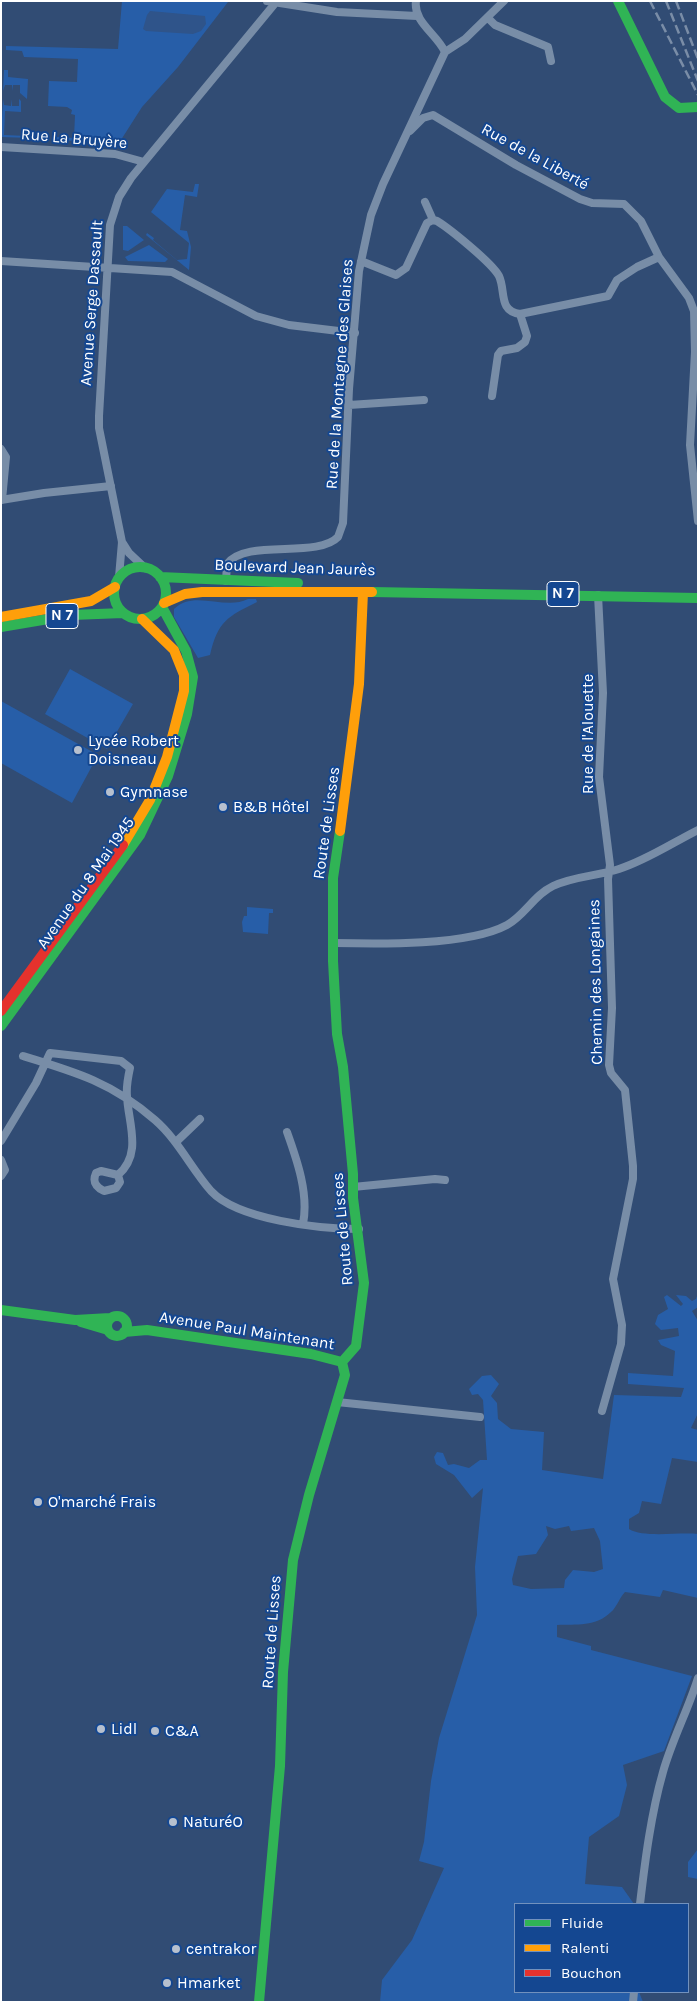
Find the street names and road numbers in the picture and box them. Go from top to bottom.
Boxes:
street label: Rue de la Liberté [478,120,592,194]
street label: Rue La Bruyère [20,125,128,153]
street label: Avenue Serge Dassault [77,219,107,387]
street label: Rue de la Montagne des Glaises [322,258,358,490]
street label: Boulevard Jean Jaurès [214,556,376,580]
road number: N 7 [547,582,579,606]
road number: N 7 [46,604,78,628]
street label: Rue de l'Alouette [578,674,598,794]
street label: Route de Lisses [310,765,344,881]
street label: Avenue du 8 Mai 1945 [33,813,139,953]
street label: Chemin des Longaines [585,899,607,1065]
street label: Route de Lisses [328,1172,358,1286]
street label: Avenue Paul Maintenant [158,1308,336,1354]
street label: Route de Lisses [258,1575,286,1689]

